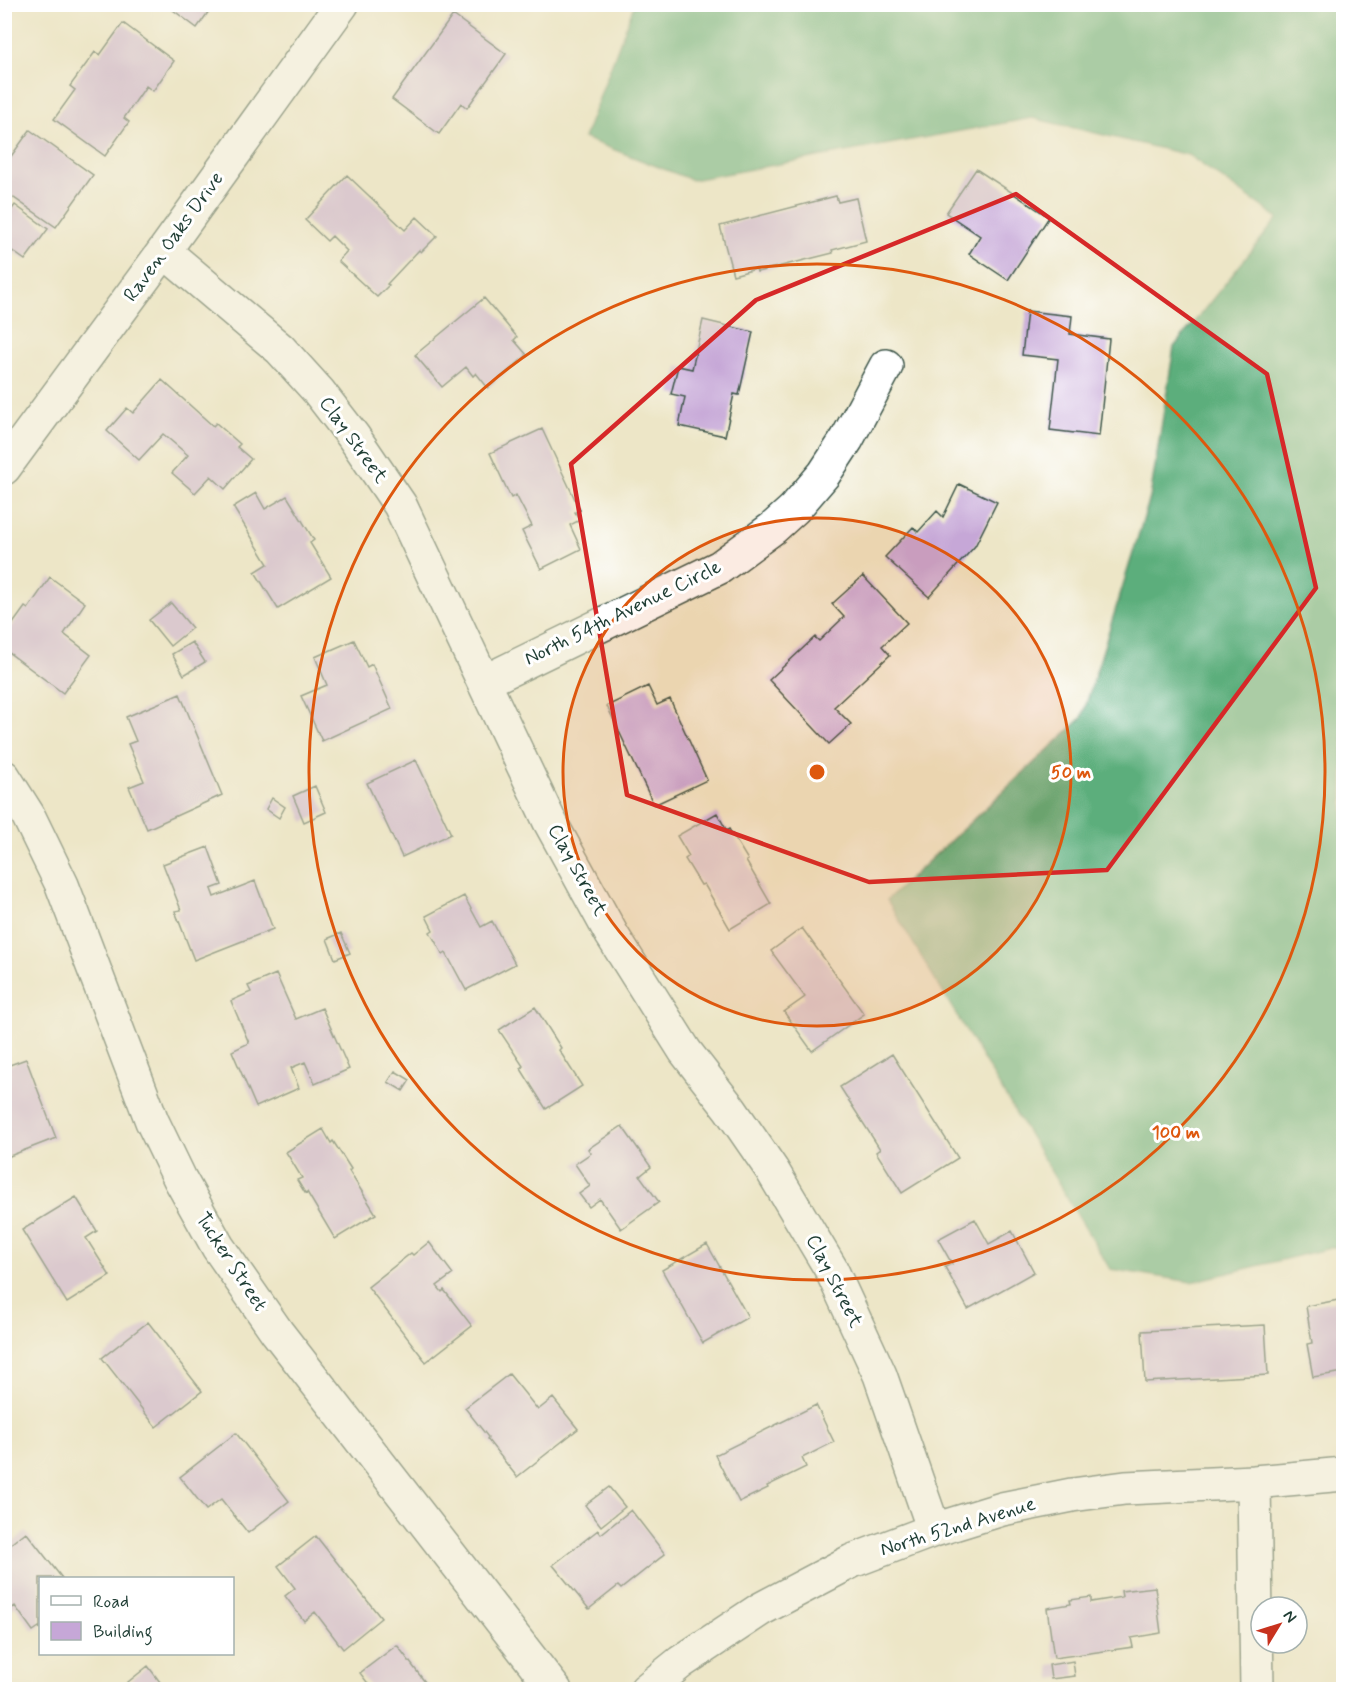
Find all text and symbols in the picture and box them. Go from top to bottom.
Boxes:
street label: Raven Oaks Drive [118,167,230,307]
street label: Clay Street [312,391,394,489]
street label: North 54th Avenue Circle [520,553,726,673]
text: 50 m [1051,761,1091,785]
centre of rings [807,762,827,782]
street label: Clay Street [541,819,613,921]
text: 100 m [1152,1121,1200,1145]
street label: Tucker Street [189,1207,273,1317]
street label: Clay Street [799,1230,869,1332]
street label: North 52nd Avenue [877,1490,1039,1563]
legend [39,1577,234,1655]
text: Road [93,1590,129,1614]
north arrow [1249,1595,1309,1655]
text: N [1278,1606,1301,1627]
text: Building [93,1620,153,1646]

